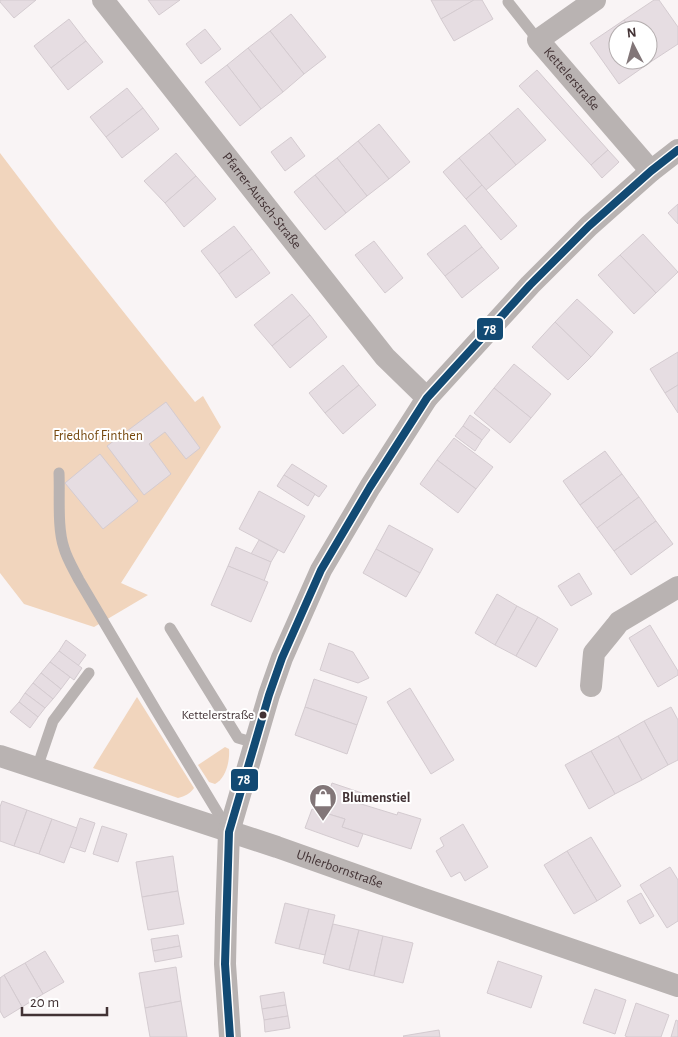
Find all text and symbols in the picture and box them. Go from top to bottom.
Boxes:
north arrow [608,20,658,70]
text: N [626,26,637,41]
street label: Kettelerstraße [541,45,602,113]
street label: Pfarrer-Autsch-Straße [219,150,304,252]
line badge: 78 [476,317,504,341]
text: 78 [484,323,497,337]
park label: Friedhof Finthen [53,429,143,443]
place label: Kettelerstraße [181,709,254,722]
marker: Kettelerstraße [258,710,268,720]
line badge: 78 [230,768,259,792]
text: 78 [238,773,251,787]
shop icon: Blumenstiel [308,783,338,822]
place label: Blumenstiel [342,791,410,805]
street label: Uhlerbornstraße [294,847,385,891]
scale bar [22,984,108,1016]
text: 20 m [30,995,59,1010]

